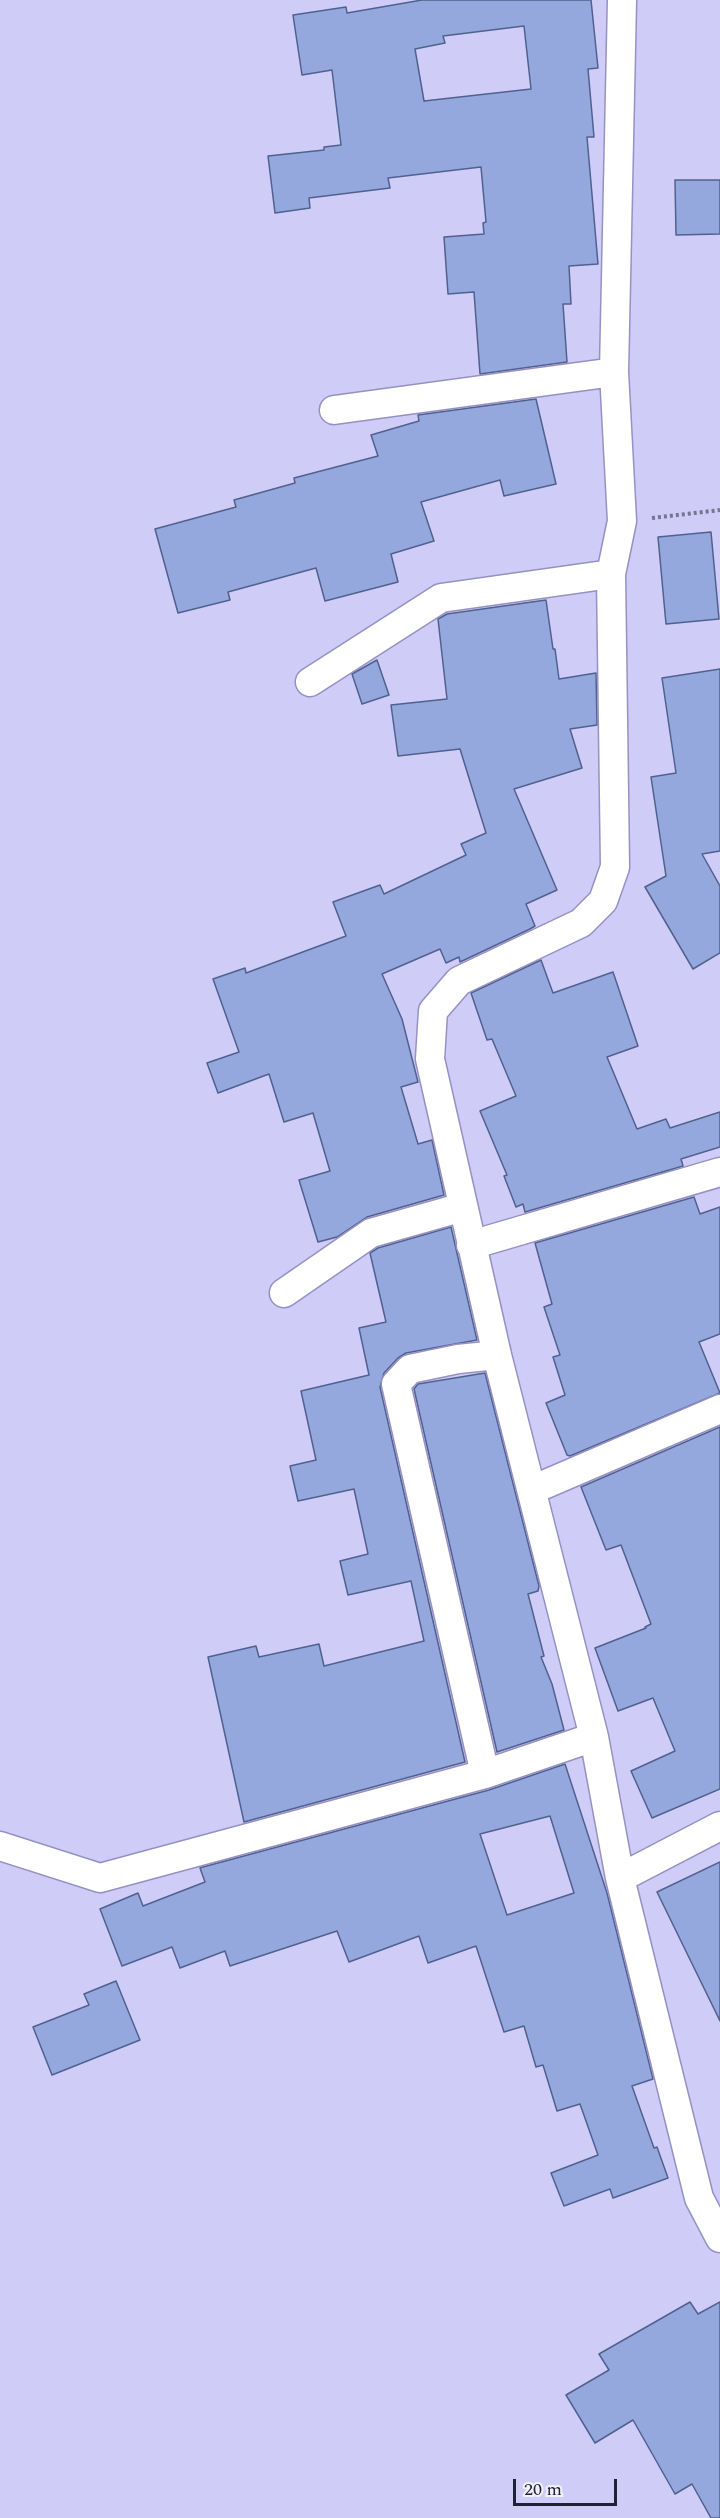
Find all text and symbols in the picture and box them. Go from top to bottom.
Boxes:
scale bar [516,2467,620,2505]
text: 20 m [524,2476,562,2503]

